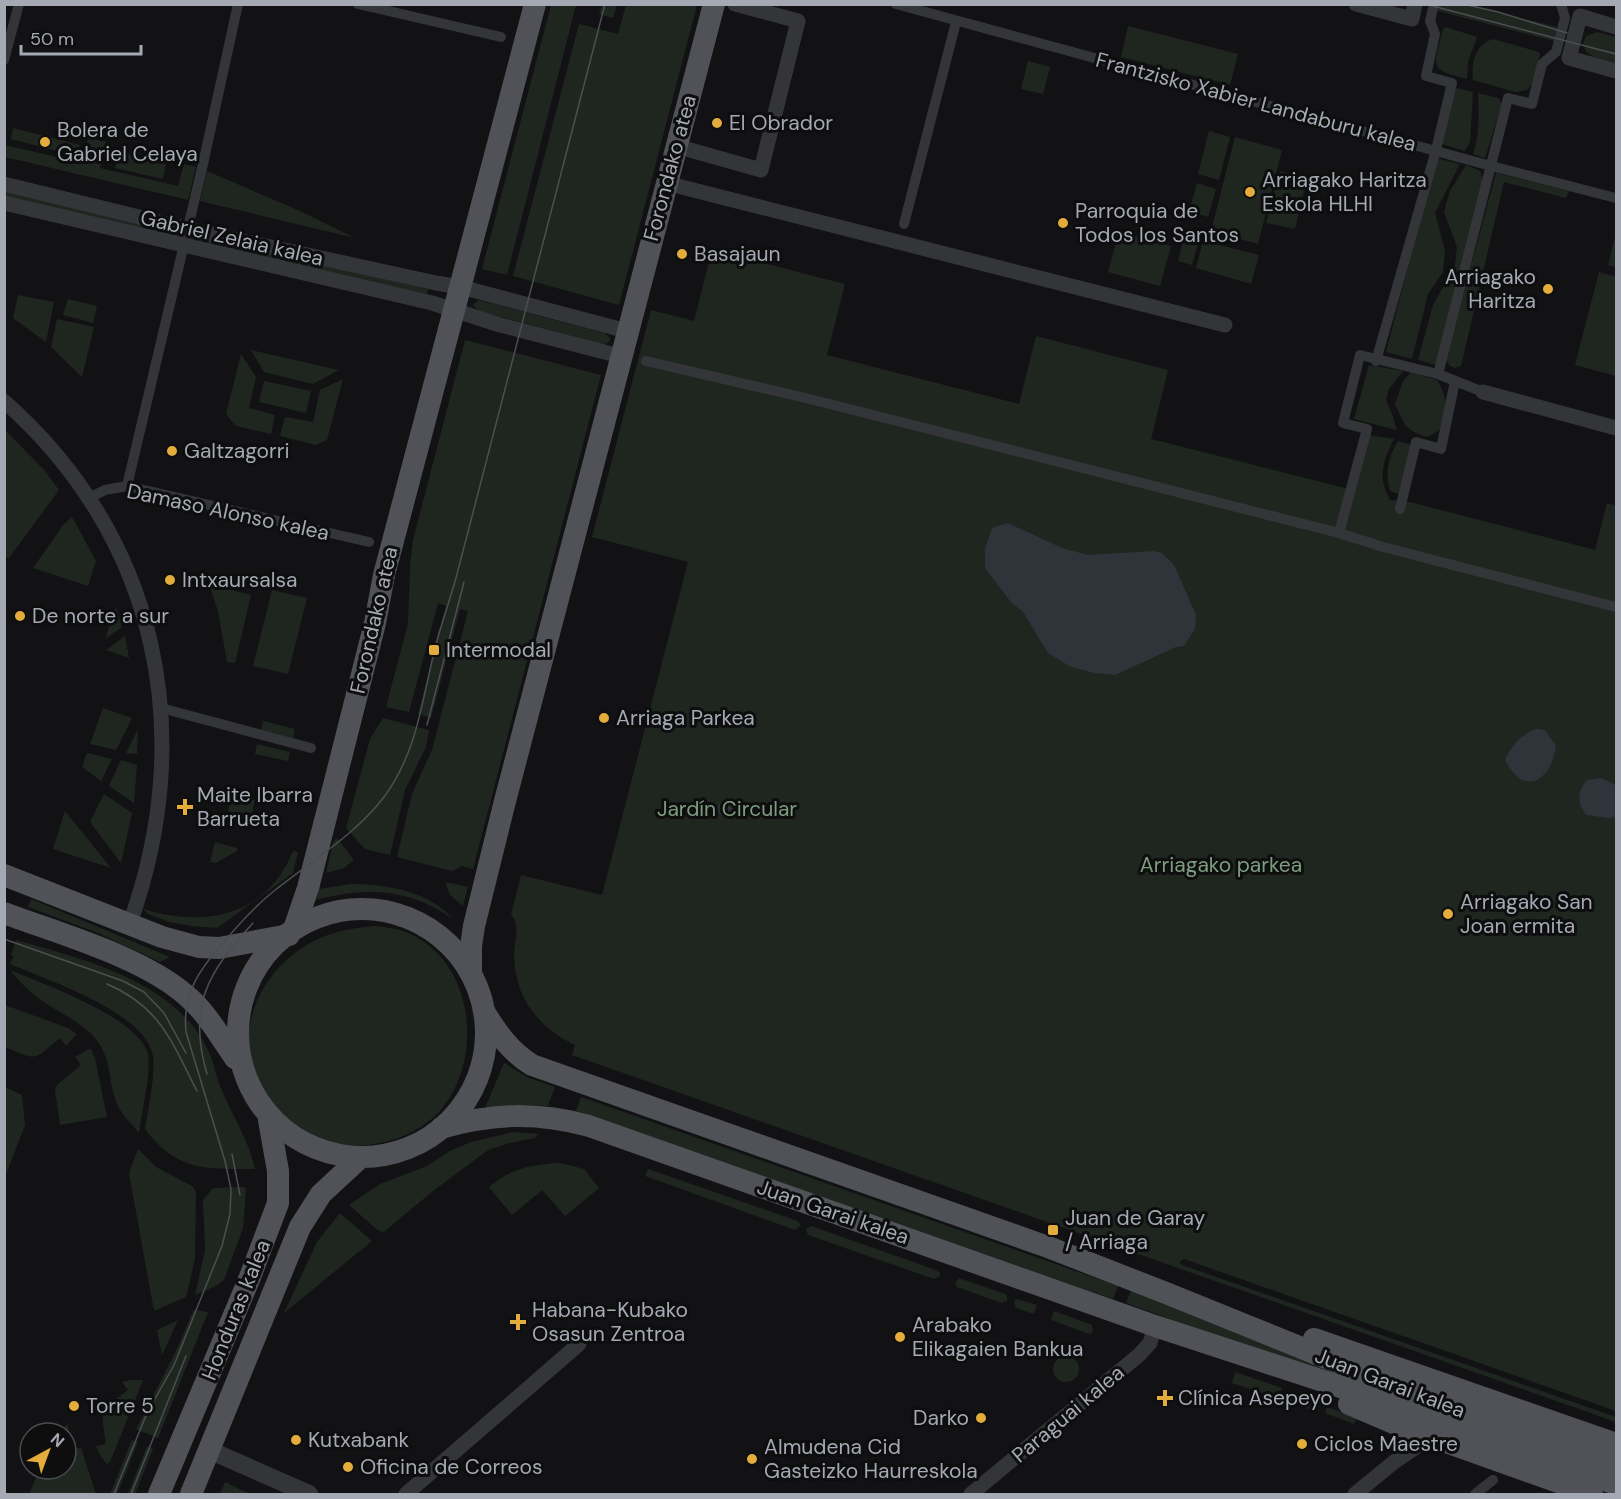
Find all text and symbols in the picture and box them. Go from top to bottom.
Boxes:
scale bar [21,18,141,56]
text: 50 m [30,27,74,51]
street label: Frantzisko Xabier Landaburu kalea [1093,46,1419,158]
street label: Forondako atea [637,92,703,244]
place label: El Obrador [729,109,833,137]
place label: Bolera de Gabriel Celaya [57,116,198,168]
marker: El Obrador [710,116,724,130]
marker: Bolera de Gabriel Celaya [38,135,52,149]
place label: Arriagako Haritza Eskola HLHI [1262,166,1427,218]
marker: Arriagako Haritza Eskola HLHI [1243,185,1257,199]
place label: Parroquia de Todos los Santos [1075,197,1239,249]
street label: Gabriel Zelaia kalea [138,203,326,273]
marker: Parroquia de Todos los Santos [1056,216,1070,230]
place label: Basajaun [694,240,781,268]
marker: Basajaun [675,247,689,261]
place label: Arriagako Haritza [1445,263,1536,315]
marker: Arriagako Haritza [1541,282,1555,296]
place label: Galtzagorri [184,437,290,465]
marker: Galtzagorri [165,444,179,458]
street label: Damaso Alonso kalea [124,477,332,547]
street label: Forondako atea [343,544,405,696]
place label: Intxaursalsa [182,566,297,594]
marker: Intxaursalsa [163,573,177,587]
place label: De norte a sur [32,602,169,630]
marker: De norte a sur [13,609,27,623]
place label: Intermodal [446,636,551,664]
marker: Intermodal [427,643,441,657]
place label: Arriaga Parkea [616,704,755,732]
marker: Arriaga Parkea [597,711,611,725]
place label: Maite Ibarra Barrueta [197,781,313,833]
park label: Jardín Circular [657,795,797,823]
marker: Maite Ibarra Barrueta [178,800,192,814]
park label: Arriagako parkea [1140,851,1302,879]
place label: Arriagako San Joan ermita [1460,888,1593,940]
marker: Arriagako San Joan ermita [1441,907,1455,921]
street label: Juan Garai kalea [753,1173,913,1251]
place label: Juan de Garay / Arriaga [1065,1204,1206,1256]
marker: Juan de Garay / Arriaga [1046,1223,1060,1237]
street label: Honduras kalea [195,1236,277,1384]
place label: Habana-Kubako Osasun Zentroa [532,1296,688,1348]
place label: Arabako Elikagaien Bankua [912,1311,1083,1363]
marker: Habana-Kubako Osasun Zentroa [509,1313,527,1331]
marker: Arabako Elikagaien Bankua [893,1330,907,1344]
street label: Juan Garai kalea [1311,1341,1469,1425]
street label: Paraguai kalea [1006,1359,1130,1469]
place label: Clínica Asepeyo [1178,1384,1333,1412]
marker: Clínica Asepeyo [1156,1389,1174,1407]
place label: Torre 5 [86,1392,154,1420]
marker: Torre 5 [67,1399,81,1413]
place label: Darko [913,1404,969,1432]
marker: Darko [974,1411,988,1425]
north arrow [18,1421,78,1481]
place label: Kutxabank [308,1426,410,1454]
text: N [46,1428,69,1452]
place label: Ciclos Maestre [1314,1430,1458,1458]
marker: Kutxabank [289,1433,303,1447]
place label: Almudena Cid Gasteizko Haurreskola [764,1433,978,1485]
marker: Ciclos Maestre [1295,1437,1309,1451]
marker: Almudena Cid Gasteizko Haurreskola [745,1452,759,1466]
place label: Oficina de Correos [360,1453,542,1481]
marker: Oficina de Correos [341,1460,355,1474]

